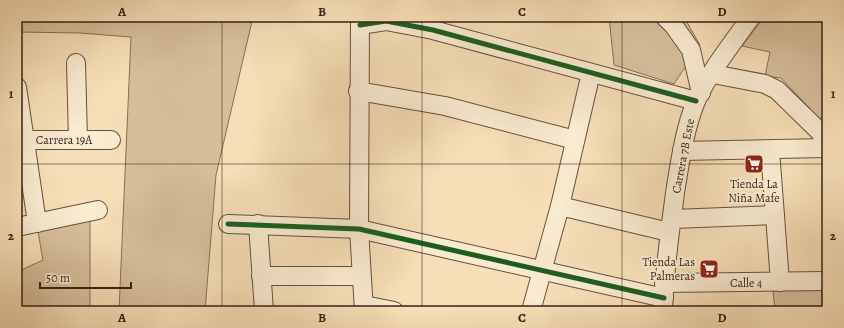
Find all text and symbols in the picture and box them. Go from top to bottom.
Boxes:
text: A [117,3,127,20]
text: B [318,3,326,20]
text: C [518,3,526,20]
text: D [717,3,727,20]
text: 1 [9,85,14,102]
text: 1 [831,85,836,102]
street label: Carrera 7B Este [668,117,698,195]
street label: Carrera 19A [36,132,93,148]
supermarket icon: Tienda La Niña Mafe [743,153,765,175]
place label: Tienda La Niña Mafe [728,176,780,206]
text: 2 [8,227,15,244]
text: 2 [830,227,837,244]
place label: Tienda Las Palmeras [643,254,695,284]
supermarket icon: Tienda Las Palmeras [698,258,720,280]
scale bar [40,264,131,290]
text: 50 m [46,270,70,286]
street label: Calle 4 [730,275,763,291]
text: A [117,309,127,326]
text: B [318,309,326,326]
text: C [518,309,526,326]
text: D [717,309,727,326]

